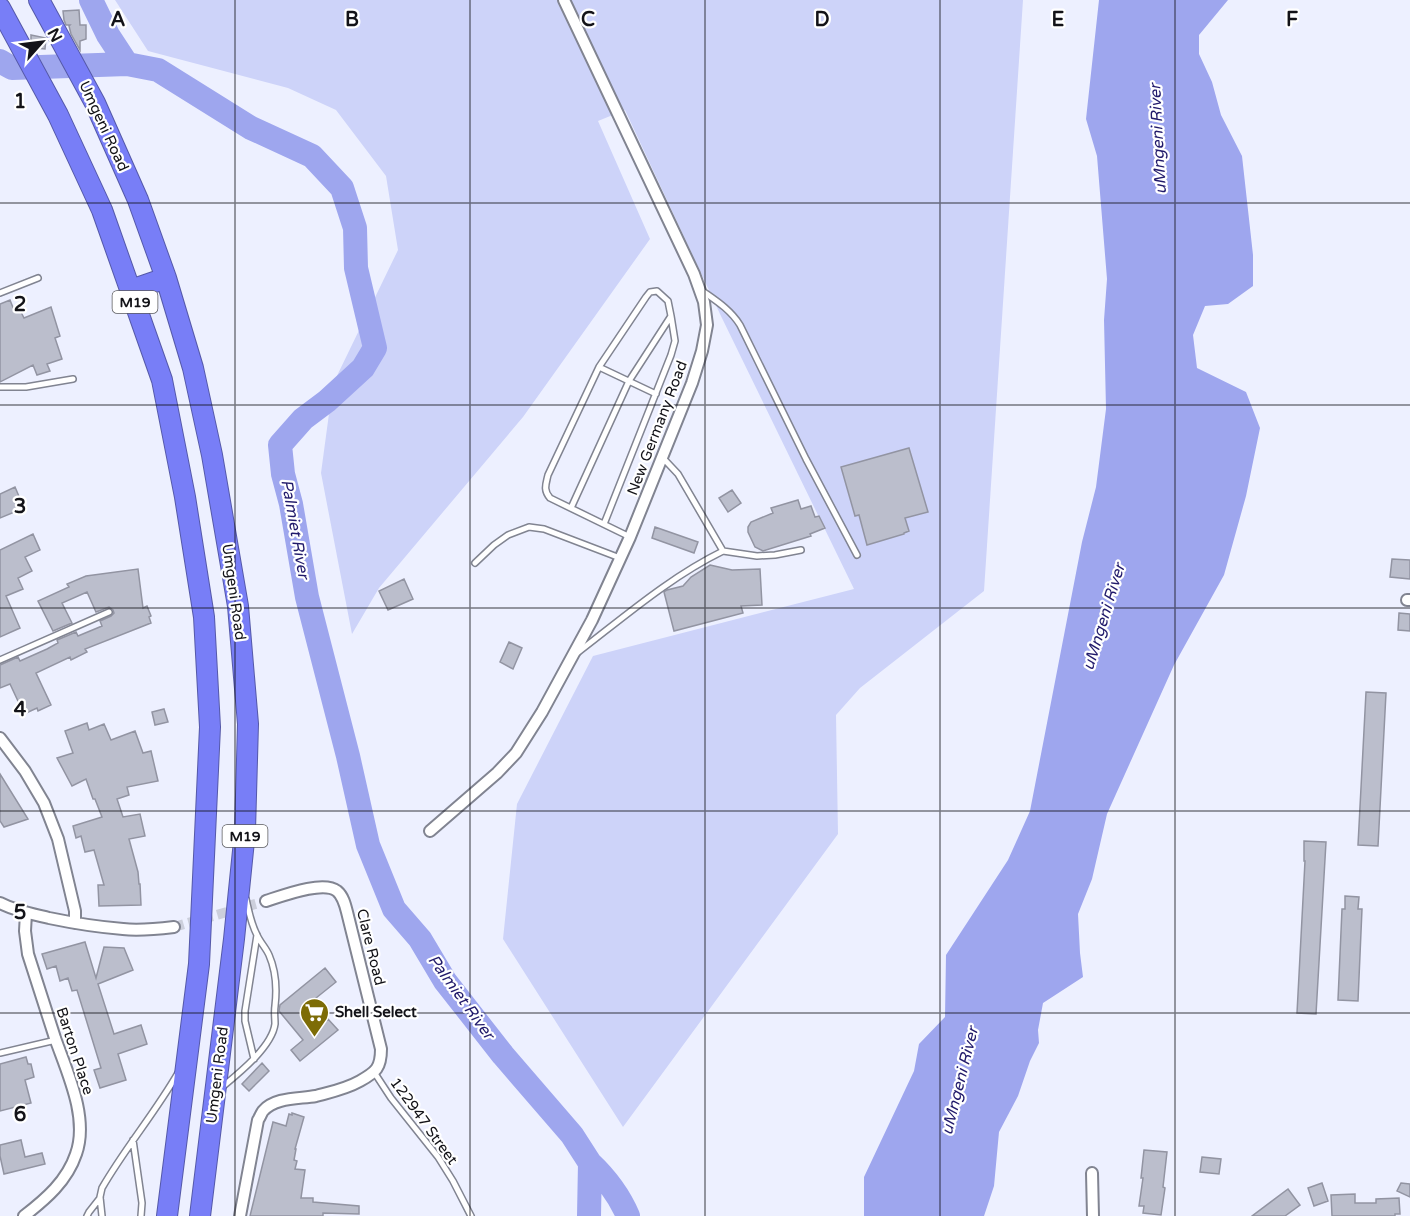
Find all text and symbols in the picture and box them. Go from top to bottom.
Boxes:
text: A [111,8,126,32]
text: B [345,8,359,32]
text: C [581,8,595,32]
text: D [814,8,830,32]
text: E [1052,8,1065,32]
text: F [1286,8,1298,32]
north arrow [12,12,72,72]
text: N [43,25,66,46]
street label: Umgeni Road [75,78,133,174]
water label: uMngeni River [1145,81,1171,195]
text: 1 [14,90,26,114]
road number: M19 [112,291,158,313]
text: 2 [14,293,26,317]
street label: New Germany Road [623,358,691,498]
water label: Palmiet River [276,478,314,582]
text: 3 [14,495,26,519]
street label: Umgeni Road [218,543,250,641]
water label: uMngeni River [1078,559,1130,673]
text: 4 [14,698,27,722]
road number: M19 [222,825,268,847]
text: 5 [14,901,26,925]
street label: Clare Road [353,907,389,987]
water label: Palmiet River [423,951,500,1045]
supermarket icon: Shell Select [298,996,330,1038]
place label: Shell Select [335,1003,417,1021]
street label: Barton Place [52,1005,98,1097]
water label: uMngeni River [937,1023,984,1137]
street label: Umgeni Road [202,1026,232,1124]
street label: 122947 Street [386,1074,462,1168]
text: 6 [14,1103,26,1127]

